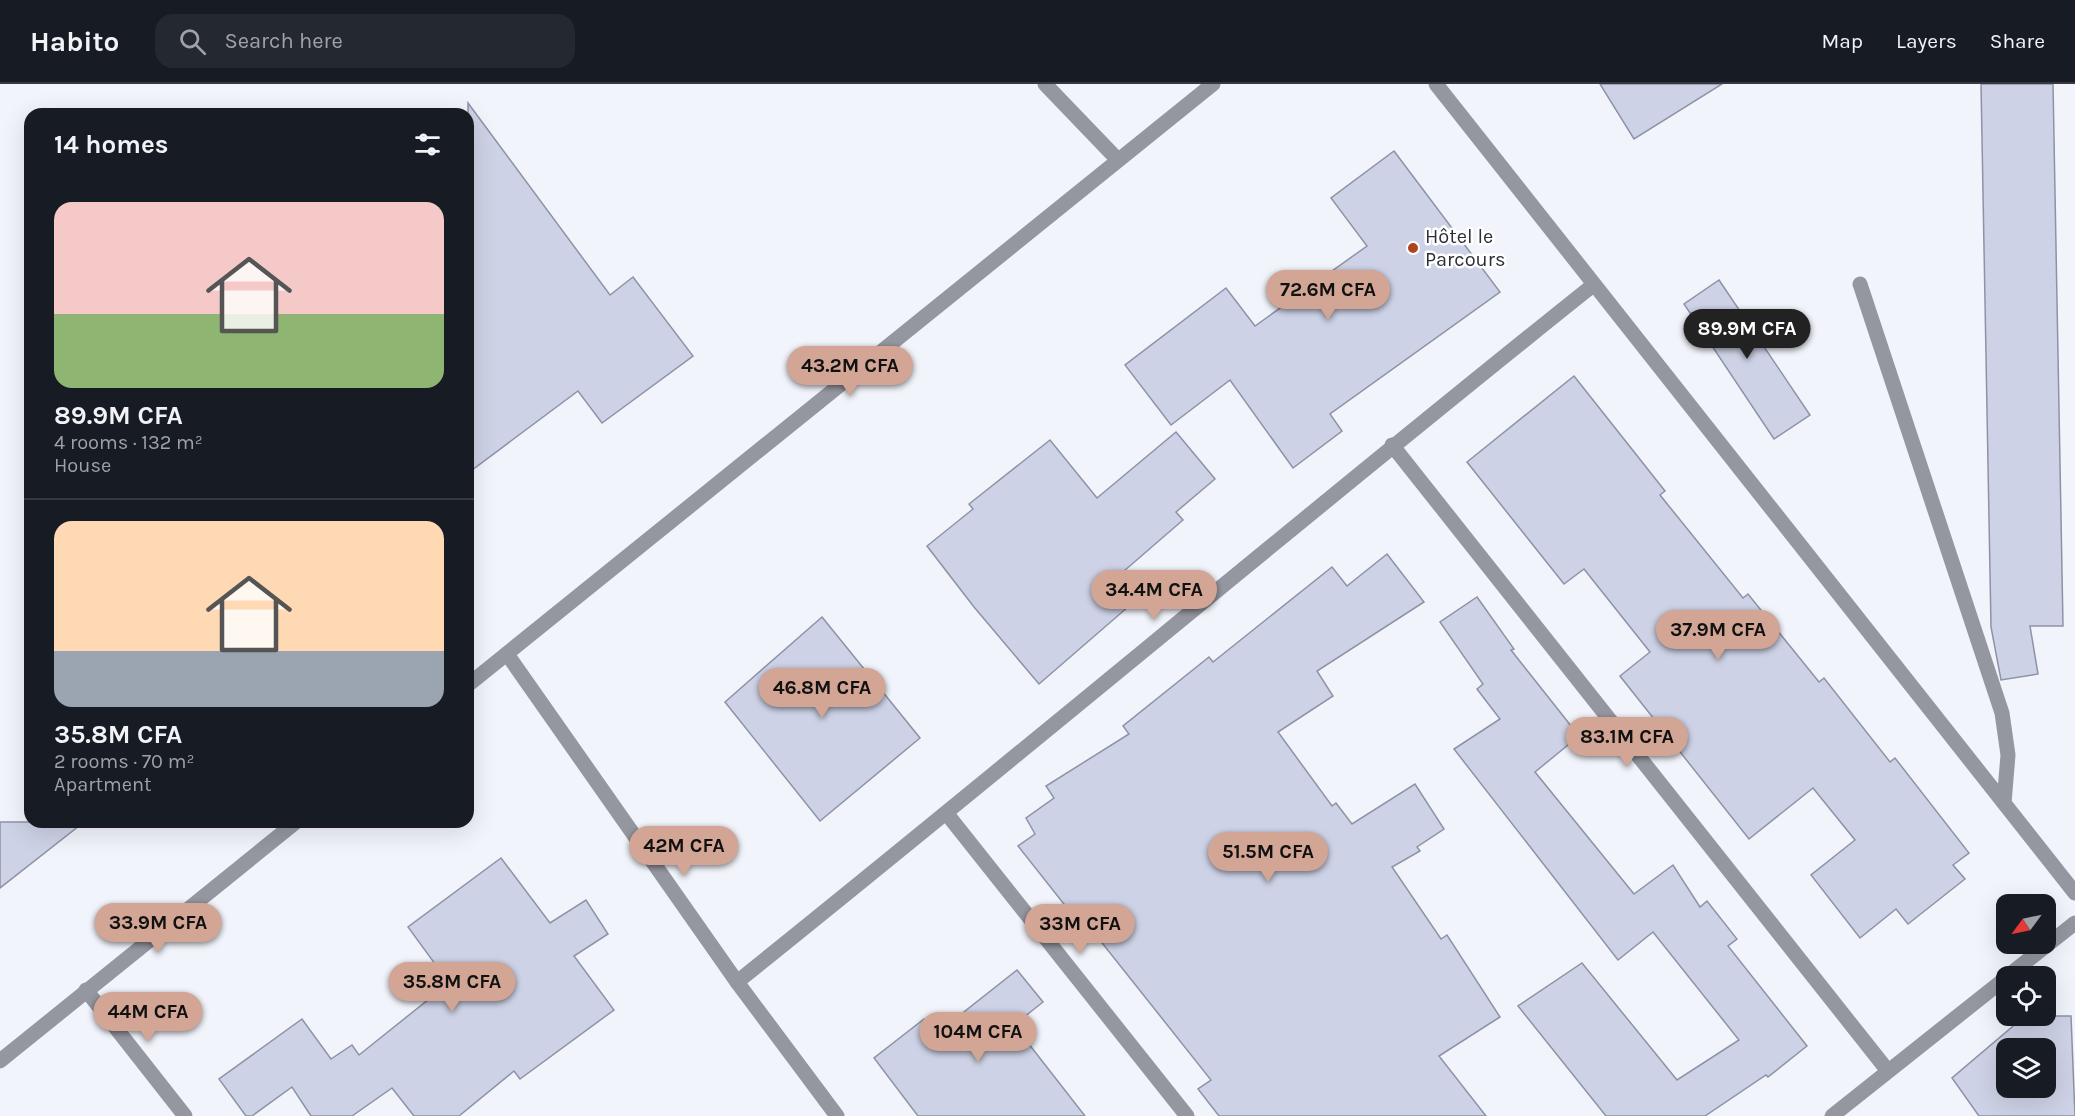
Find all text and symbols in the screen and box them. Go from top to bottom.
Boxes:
search box [155,14,575,68]
text: Habito [30,25,119,58]
icon: search [176,25,209,58]
text: Search here [224,28,343,54]
text: Map [1821,29,1863,53]
text: Layers [1896,29,1957,53]
text: Share [1990,29,2045,53]
icon: filters [411,128,444,161]
text: 14 homes [54,129,168,160]
place label: Hôtel le Parcours [1425,225,1505,271]
icon: home [195,241,303,349]
marker: Hôtel le Parcours [1406,241,1420,255]
pin: 72.6M CFA [1259,270,1397,321]
text: 72.6M CFA [1280,278,1376,301]
pin: 89.9M CFA [1678,309,1816,360]
text: 89.9M CFA [1698,317,1797,340]
pin: 43.2M CFA [781,346,919,397]
text: 43.2M CFA [801,354,899,377]
text: 89.9M CFA [54,400,183,431]
text: 4 rooms · 132 m² [54,431,203,454]
text: House [54,454,111,477]
icon: home [195,560,303,668]
pin: 34.4M CFA [1085,570,1223,621]
text: 34.4M CFA [1105,578,1203,601]
pin: 37.9M CFA [1649,610,1787,661]
text: 37.9M CFA [1670,618,1766,641]
pin: 46.8M CFA [753,668,891,719]
text: 46.8M CFA [773,676,871,699]
pin: 83.1M CFA [1558,717,1696,768]
text: 35.8M CFA [54,719,182,750]
text: 83.1M CFA [1580,725,1674,748]
text: 2 rooms · 70 m² [54,750,194,773]
text: Apartment [54,773,152,796]
pin: 42M CFA [629,826,739,877]
pin: 51.5M CFA [1199,832,1337,883]
text: 42M CFA [643,834,725,857]
text: 51.5M CFA [1222,840,1314,863]
north arrow [1996,894,2056,954]
map controls [1996,894,2056,1098]
pin: 33.9M CFA [89,903,227,954]
pin: 33M CFA [1025,904,1135,955]
text: 33.9M CFA [109,911,207,934]
text: 33M CFA [1039,912,1121,935]
pin: 35.8M CFA [383,962,521,1013]
button: locate [1996,966,2056,1026]
text: 35.8M CFA [403,970,501,993]
pin: 44M CFA [93,992,203,1043]
text: 44M CFA [107,1000,189,1023]
pin: 104M CFA [916,1012,1040,1063]
text: 104M CFA [933,1020,1023,1043]
button: layers [1996,1038,2056,1098]

